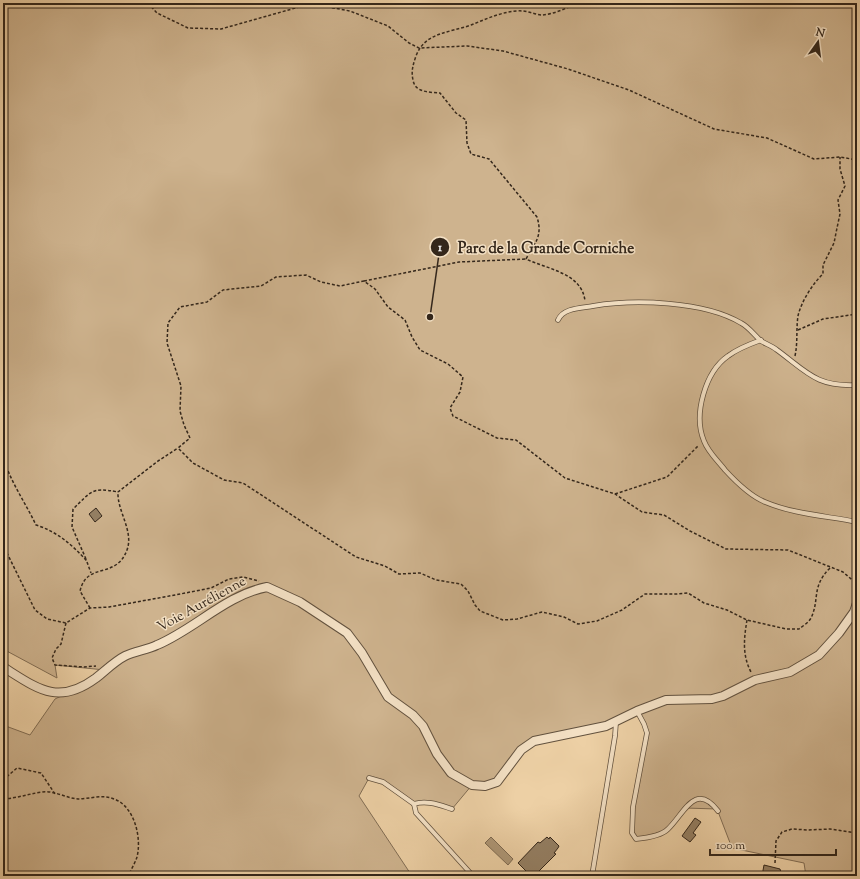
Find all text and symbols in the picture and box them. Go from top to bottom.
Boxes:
north arrow [798,22,838,62]
text: N [813,24,827,42]
callout: Parc de la Grande Corniche [430,234,642,261]
text: 1 [437,239,443,257]
text: Parc de la Grande Corniche [458,239,634,260]
street label: Voie Aurélienne [154,572,250,638]
scale bar [710,831,836,857]
text: 100 m [716,837,745,855]

